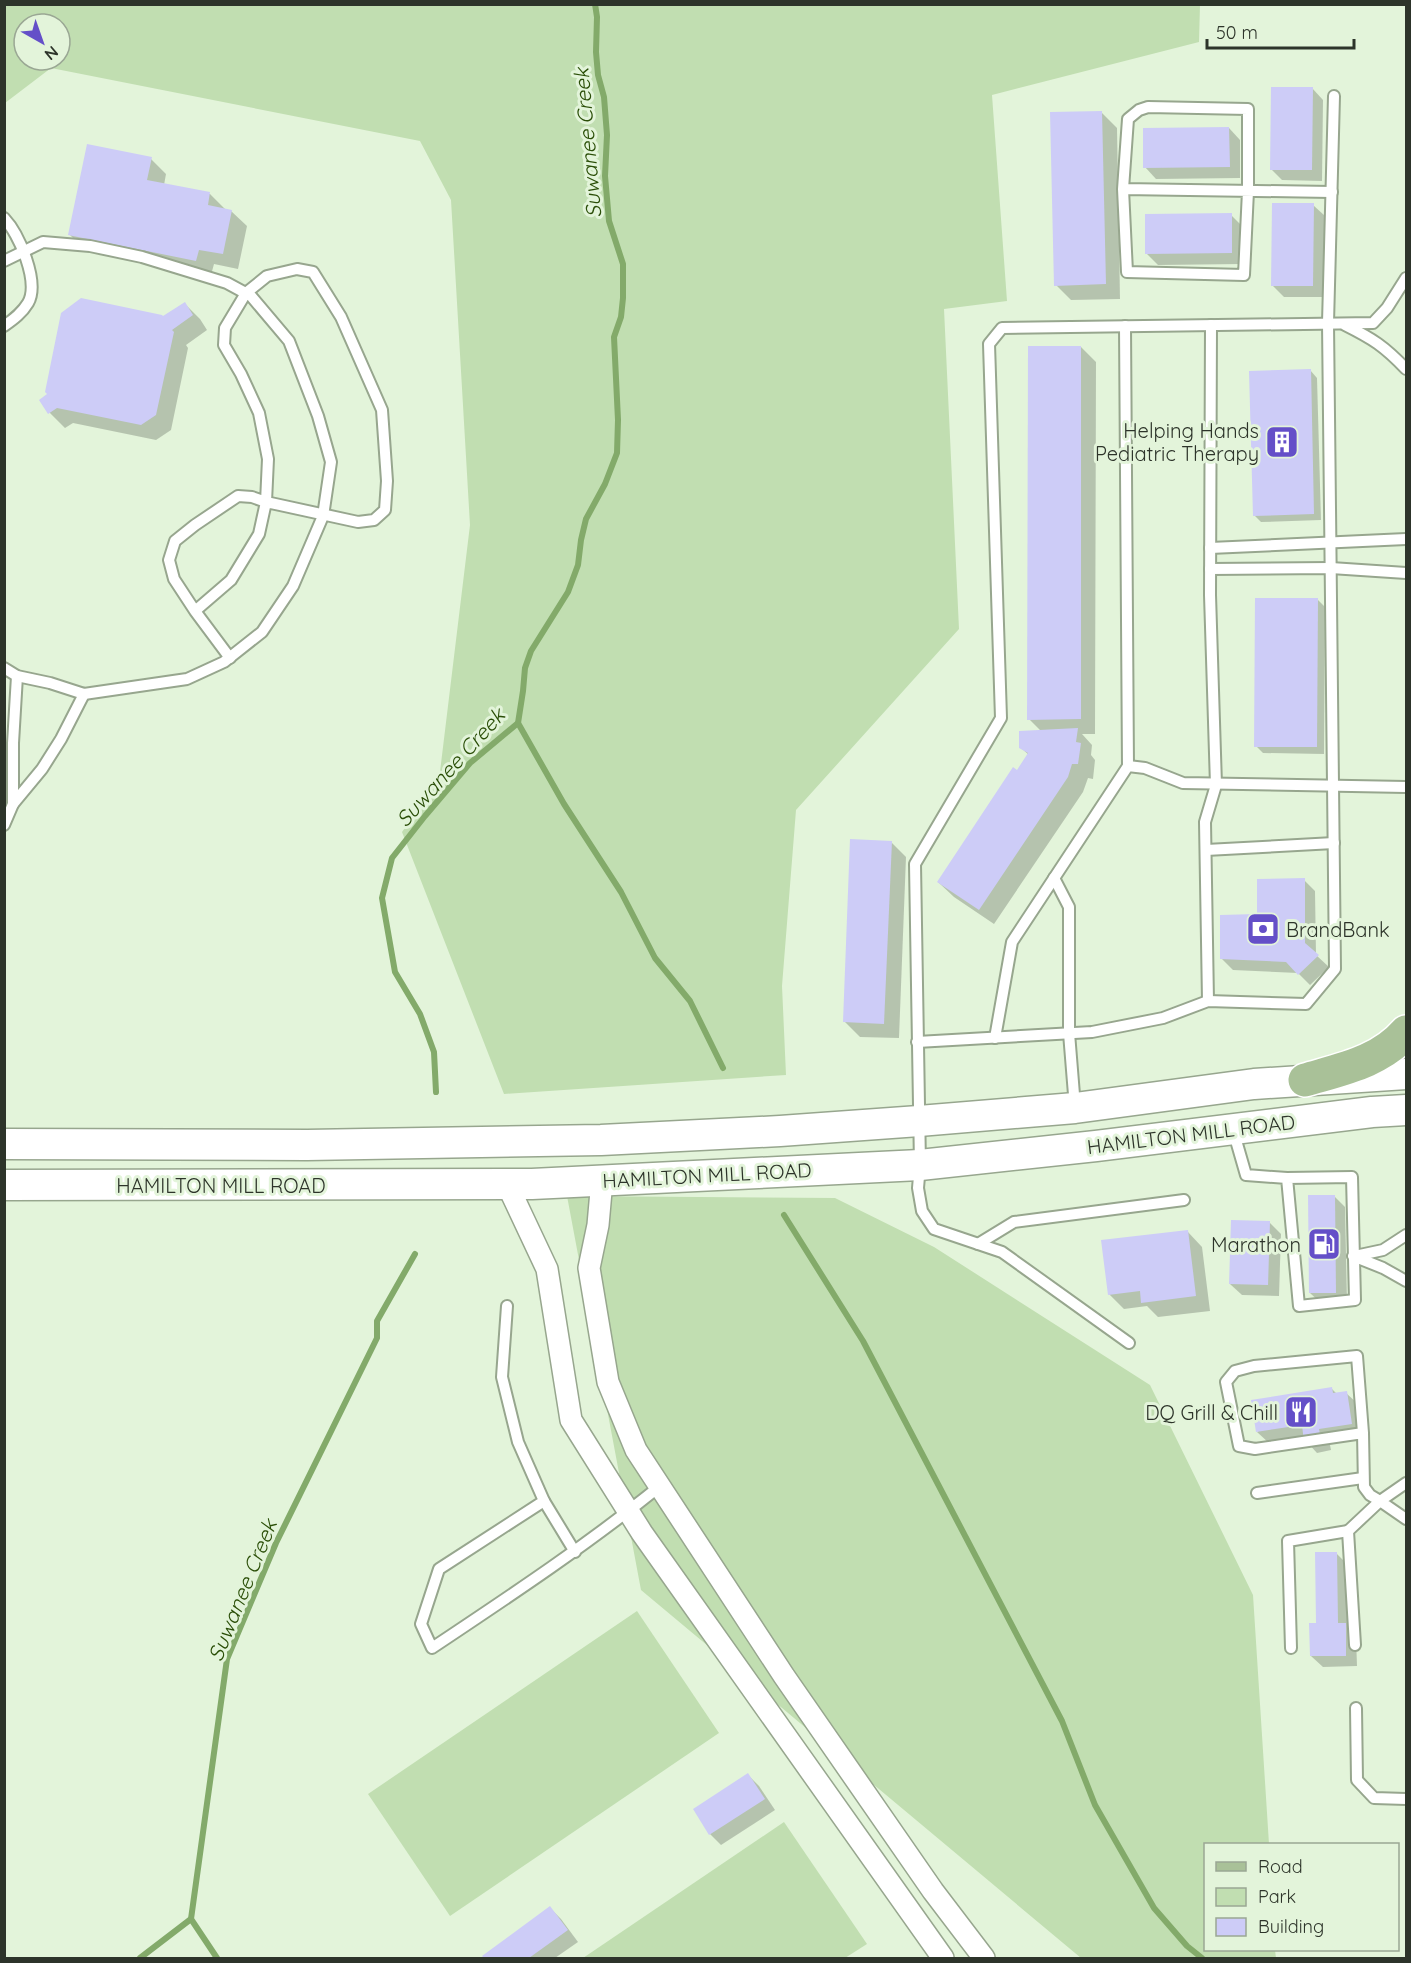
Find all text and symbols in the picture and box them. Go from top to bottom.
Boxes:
north arrow [12,12,72,72]
scale bar [1207,12,1354,50]
text: 50 m [1216,21,1258,44]
text: N [41,42,63,65]
water label: Suwanee Creek [567,65,606,219]
place label: Helping Hands Pediatric Therapy [1095,418,1259,466]
building icon: Helping Hands Pediatric Therapy [1264,424,1300,460]
water label: Suwanee Creek [390,701,511,832]
bank icon: BrandBank [1245,911,1281,947]
place label: BrandBank [1286,917,1390,942]
street label: HAMILTON MILL ROAD [1086,1109,1296,1159]
street label: HAMILTON MILL ROAD [602,1157,812,1193]
street label: HAMILTON MILL ROAD [116,1173,326,1198]
fuel station icon: Marathon [1306,1226,1342,1262]
place label: Marathon [1211,1232,1301,1257]
restaurant icon: DQ Grill & Chill [1283,1394,1319,1430]
place label: DQ Grill & Chill [1145,1400,1278,1425]
water label: Suwanee Creek [202,1514,283,1665]
legend [1204,1843,1399,1951]
text: Road [1258,1855,1303,1878]
text: Park [1258,1885,1296,1908]
text: Building [1258,1915,1324,1938]

